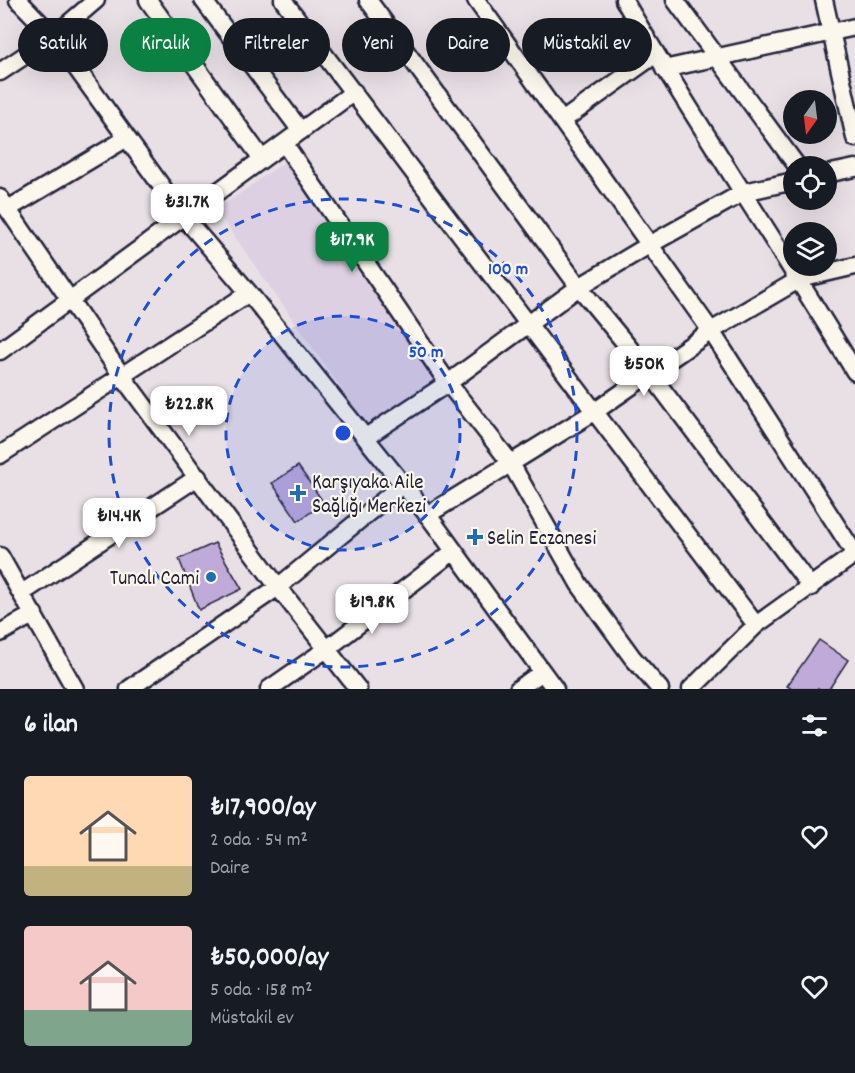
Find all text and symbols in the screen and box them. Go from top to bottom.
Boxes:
chip: Satılık [18,18,108,72]
chip: Kiralık [120,18,211,72]
chip: Filtreler [223,18,330,72]
chip: Yeni [342,18,414,72]
chip: Daire [426,18,510,72]
chip: Müstakil ev [522,18,652,72]
north arrow [783,90,837,144]
map controls [783,90,837,276]
button: locate [783,156,837,210]
pin: ₺31.7K [138,184,236,235]
text: ₺31.7K [165,189,209,217]
pin: ₺17.9K [303,222,401,273]
button: layers [783,222,837,276]
text: ₺17.9K [330,227,374,255]
text: 100 m [488,258,528,283]
text: 50 m [409,341,443,366]
pin: ₺50K [608,346,680,397]
text: ₺50K [624,351,664,379]
pin: ₺22.8K [140,386,238,437]
text: ₺22.8K [164,391,214,419]
centre of rings [333,423,353,443]
place label: Karşıyaka Aile Sağlığı Merkezi [312,469,426,523]
marker: Karşıyaka Aile Sağlığı Merkezi [289,484,307,502]
pin: ₺14.4K [70,498,168,549]
text: ₺14.4K [97,503,141,531]
place label: Selin Eczanesi [487,525,596,555]
marker: Selin Eczanesi [468,530,482,544]
place label: Tunalı Cami [110,565,199,595]
marker: Tunalı Cami [204,570,218,584]
pin: ₺19.8K [323,584,421,635]
text: ₺19.8K [349,589,395,617]
text: 6 ilan [24,707,78,744]
icon: filters [798,709,831,742]
text: ₺17,900/ay [210,790,315,827]
icon: home [72,800,144,872]
icon: heart [798,820,831,853]
text: 2 oda · 54 m² [210,827,308,855]
text: Daire [210,855,250,883]
text: ₺50,000/ay [210,940,328,977]
icon: home [72,950,144,1022]
icon: heart [798,970,831,1003]
text: 5 oda · 158 m² [210,977,313,1005]
text: Müstakil ev [210,1005,294,1033]

